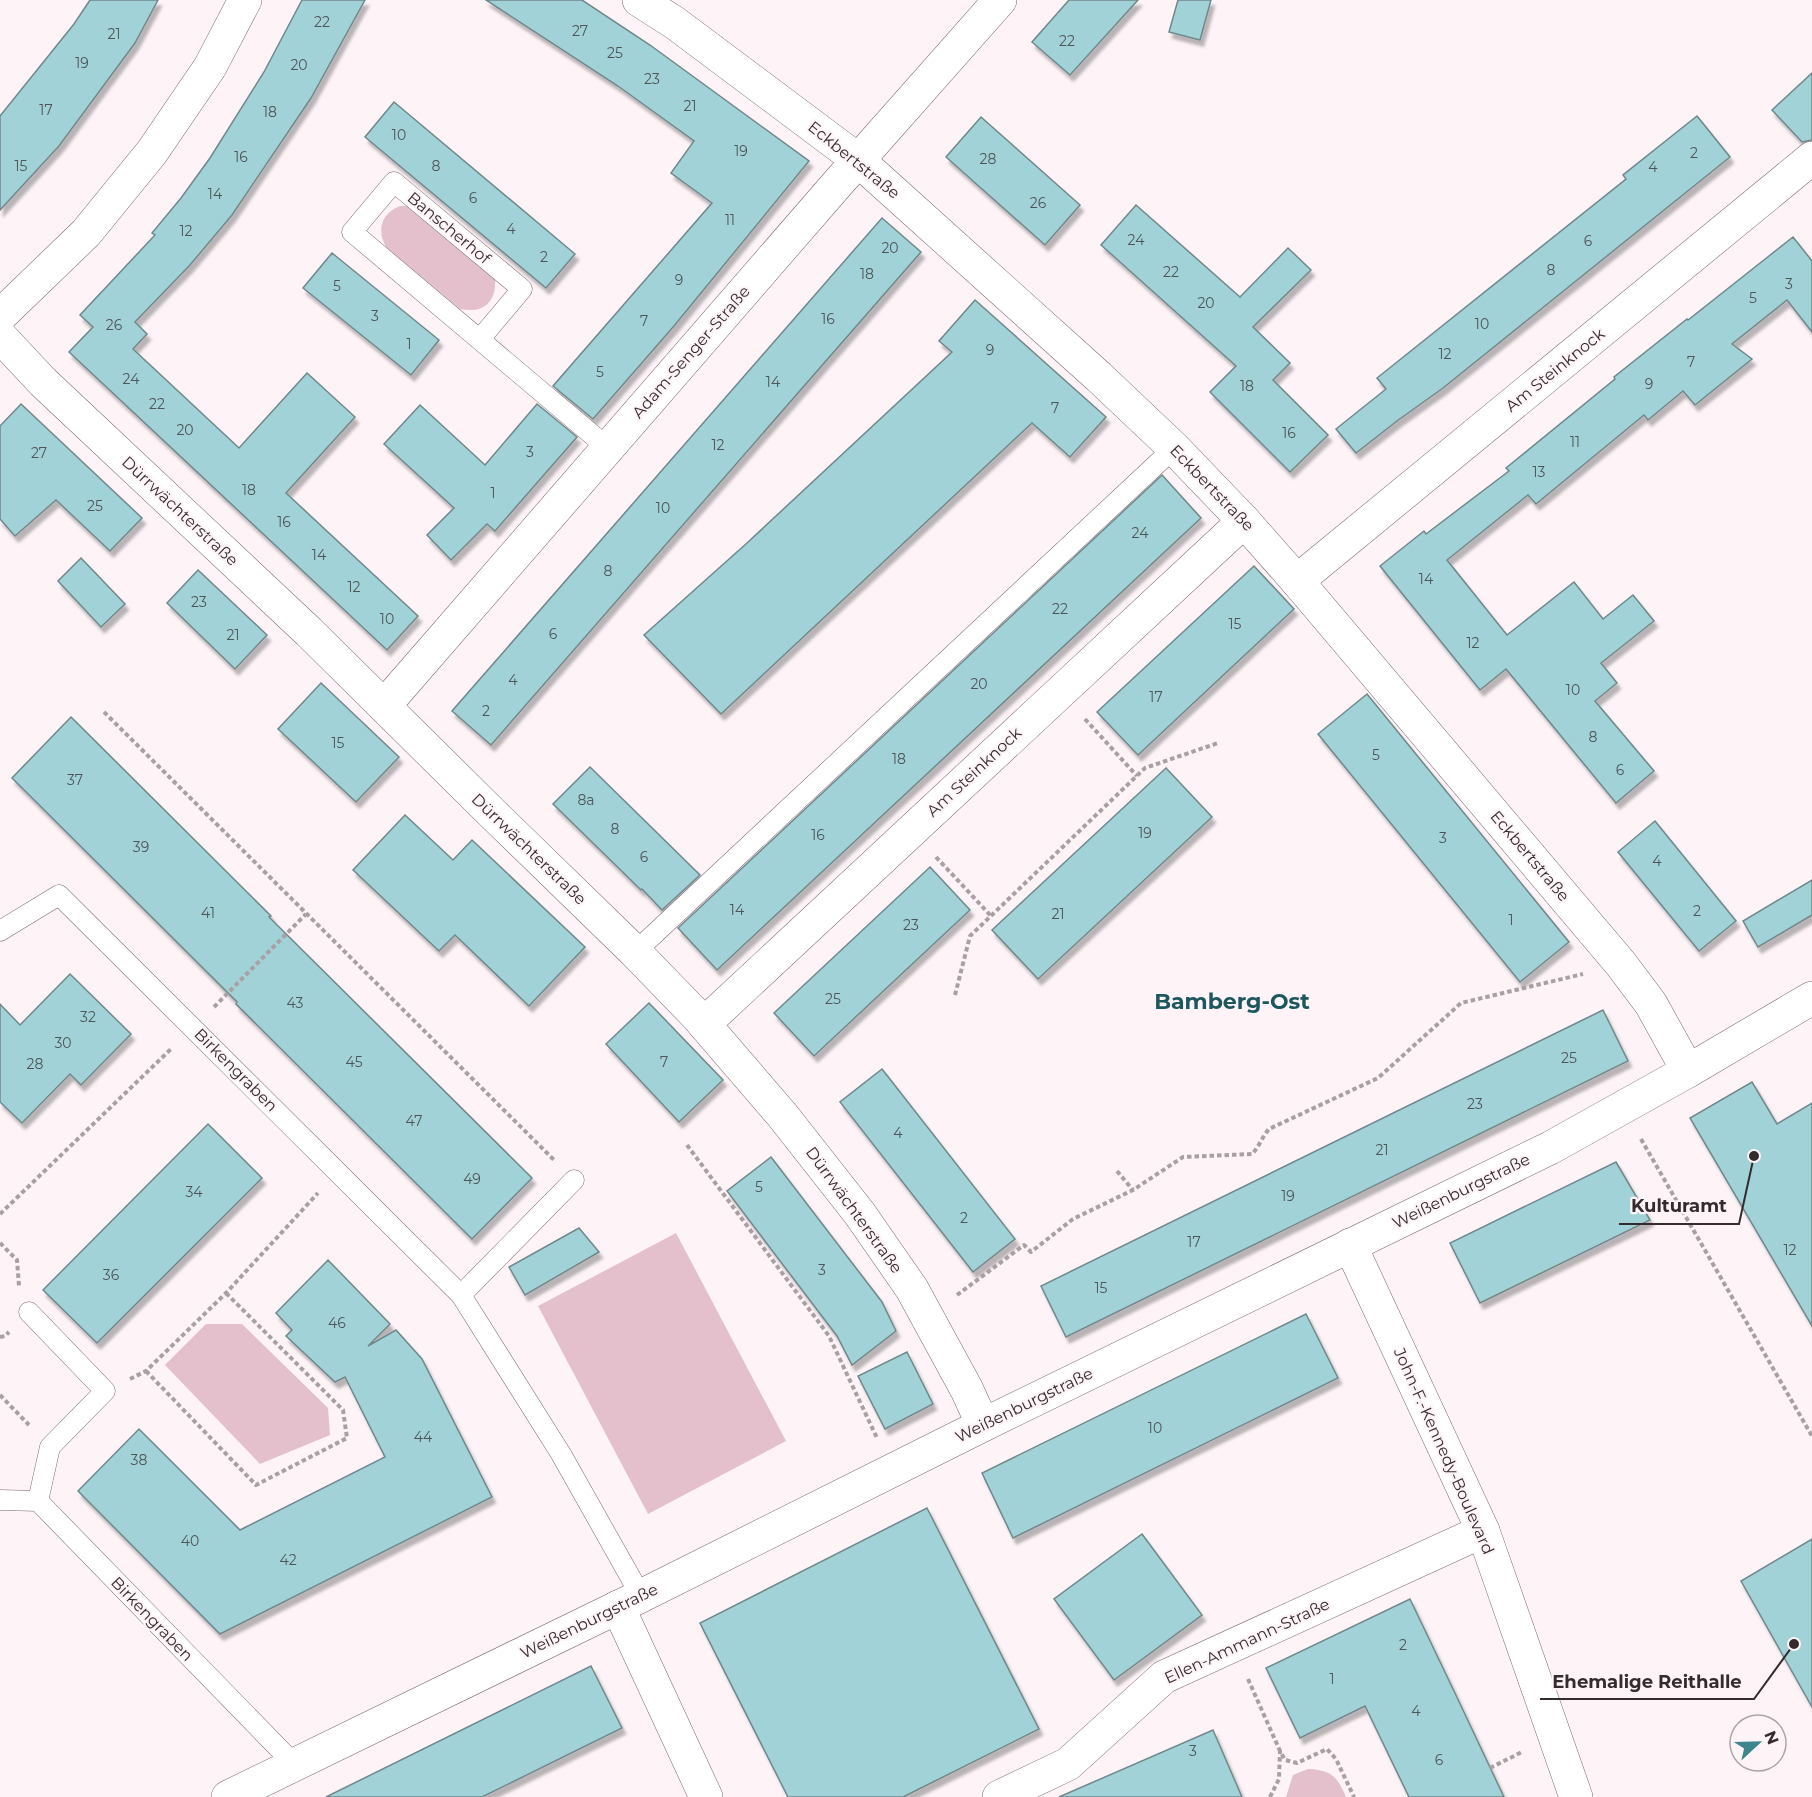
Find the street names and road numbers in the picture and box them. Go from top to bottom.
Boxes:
street label: Eckbertstraße [804,117,904,203]
street label: Banscherhof [404,188,495,268]
street label: Adam-Senger-Straße [628,282,754,422]
street label: Am Steinknock [1502,324,1609,416]
street label: Eckbertstraße [1166,441,1258,535]
street label: Dürrwächterstraße [118,452,242,570]
street label: Am Steinknock [923,723,1025,821]
street label: Dürrwächterstraße [468,789,590,909]
street label: Eckbertstraße [1487,807,1573,905]
street label: Birkengraben [190,1024,282,1116]
street label: Dürrwächterstraße [802,1143,906,1277]
street label: Weißenburgstraße [1389,1149,1533,1233]
street label: John-F.-Kennedy-Boulevard [1389,1344,1498,1557]
street label: Weißenburgstraße [952,1363,1096,1447]
street label: Birkengraben [107,1573,197,1665]
street label: Weißenburgstraße [517,1579,661,1663]
street label: Ellen-Ammann-Straße [1161,1594,1333,1688]

